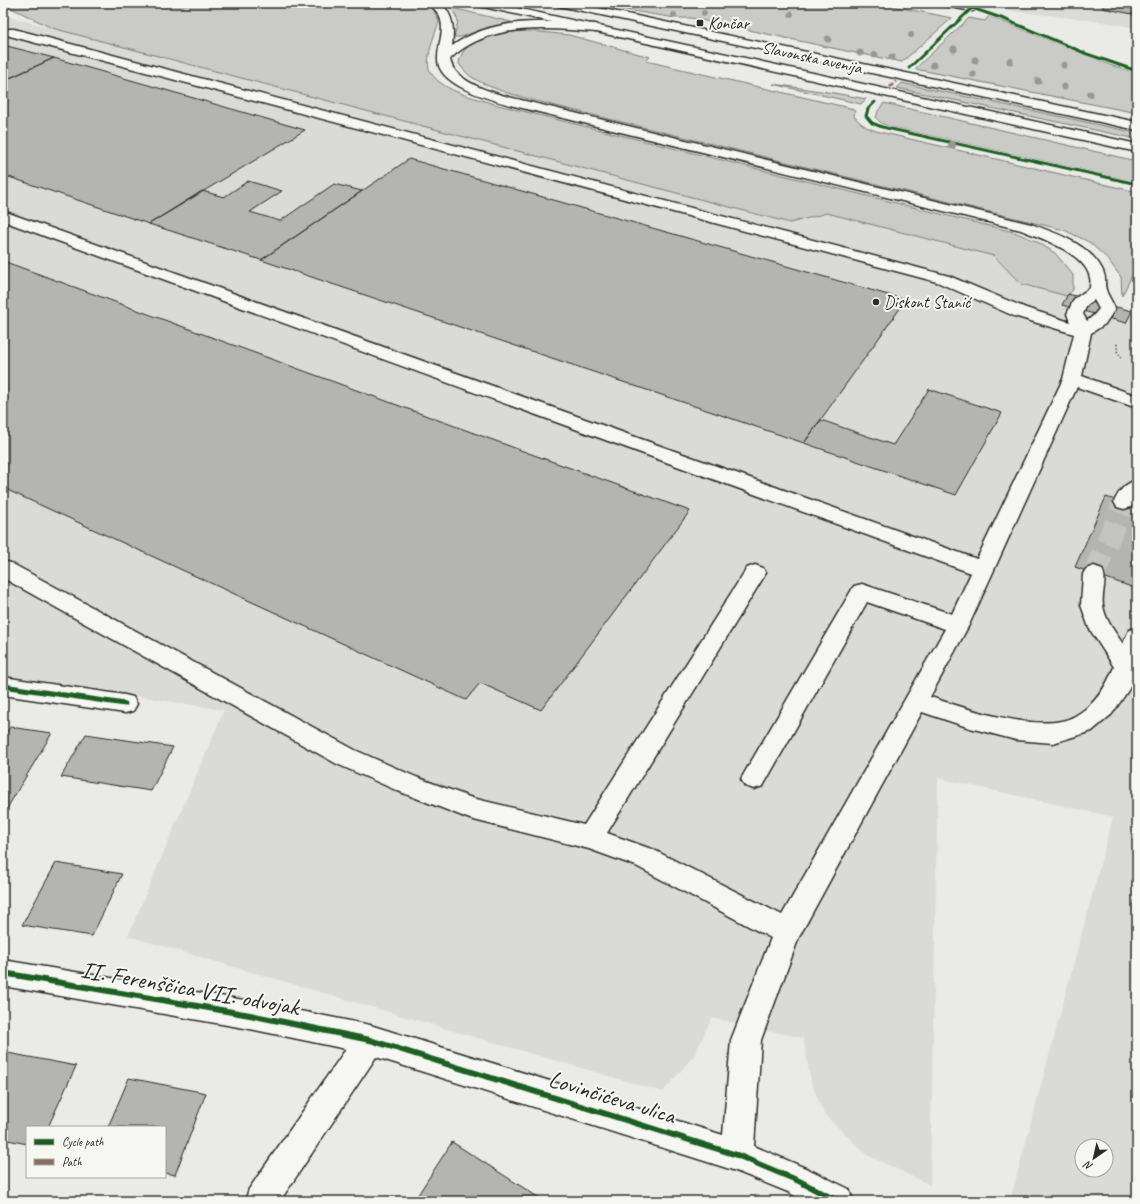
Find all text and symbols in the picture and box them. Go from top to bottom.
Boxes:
place label: Končar [708,13,751,34]
marker: Končar [695,18,705,28]
street label: Slavonska avenija [760,37,865,79]
place label: Diskont Stanić [884,292,973,313]
marker: Diskont Stanić [871,297,881,307]
street label: II. Ferenščica VII. odvojak [79,954,304,1022]
street label: Lovinčićeva ulica [545,1064,680,1131]
legend [26,1126,166,1178]
text: Cycle path [62,1134,104,1150]
north arrow [1074,1138,1114,1178]
text: Path [62,1154,82,1170]
text: N [1080,1157,1095,1174]

